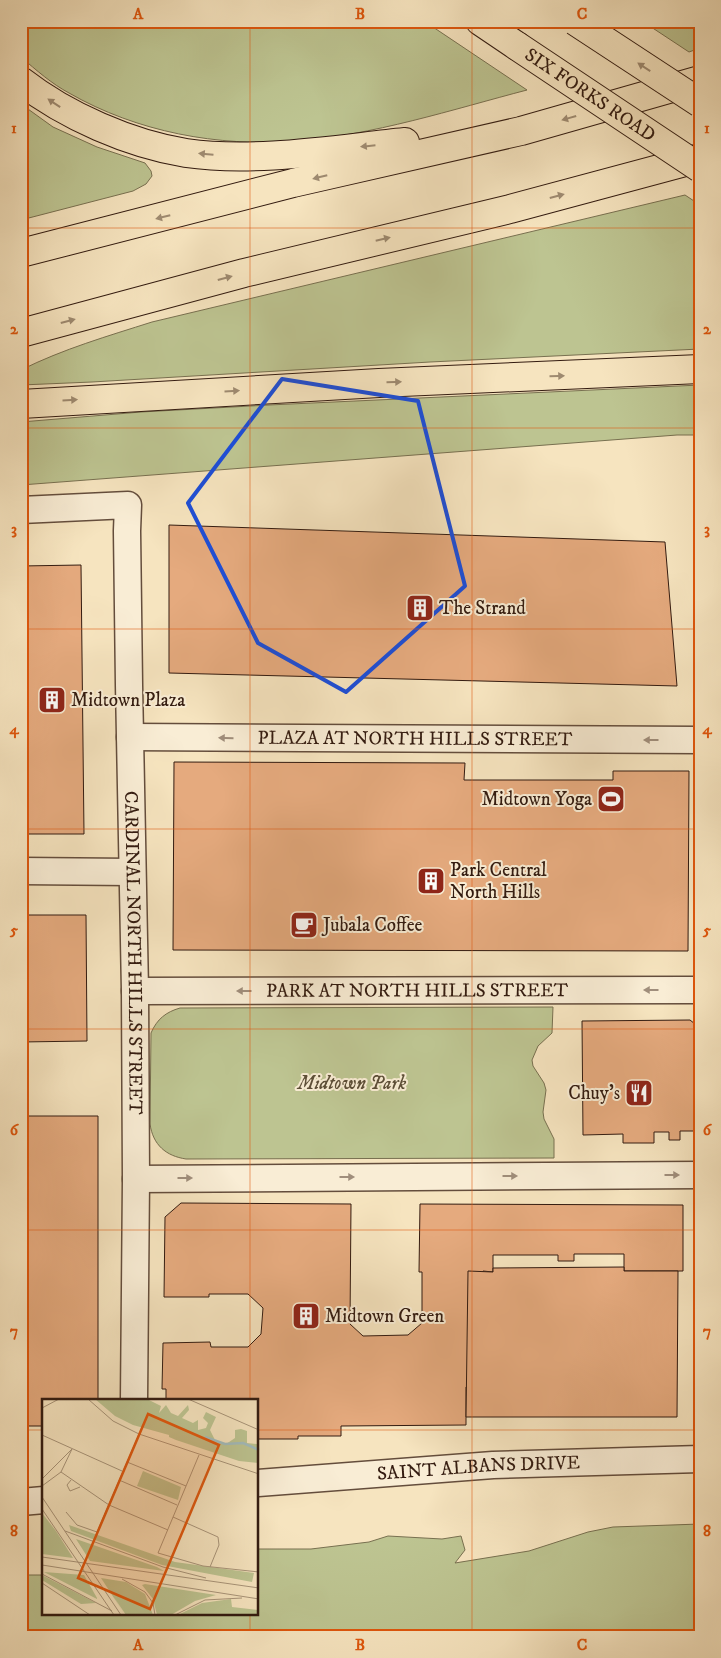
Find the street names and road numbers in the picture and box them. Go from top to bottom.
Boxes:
street label: SIX FORKS ROAD [520,43,660,147]
street label: PLAZA AT NORTH HILLS STREET [257,726,573,751]
street label: CARDINAL NORTH HILLS STREET [120,791,147,1115]
street label: PARK AT NORTH HILLS STREET [266,979,569,1002]
street label: SAINT ALBANS DRIVE [376,1451,580,1485]

